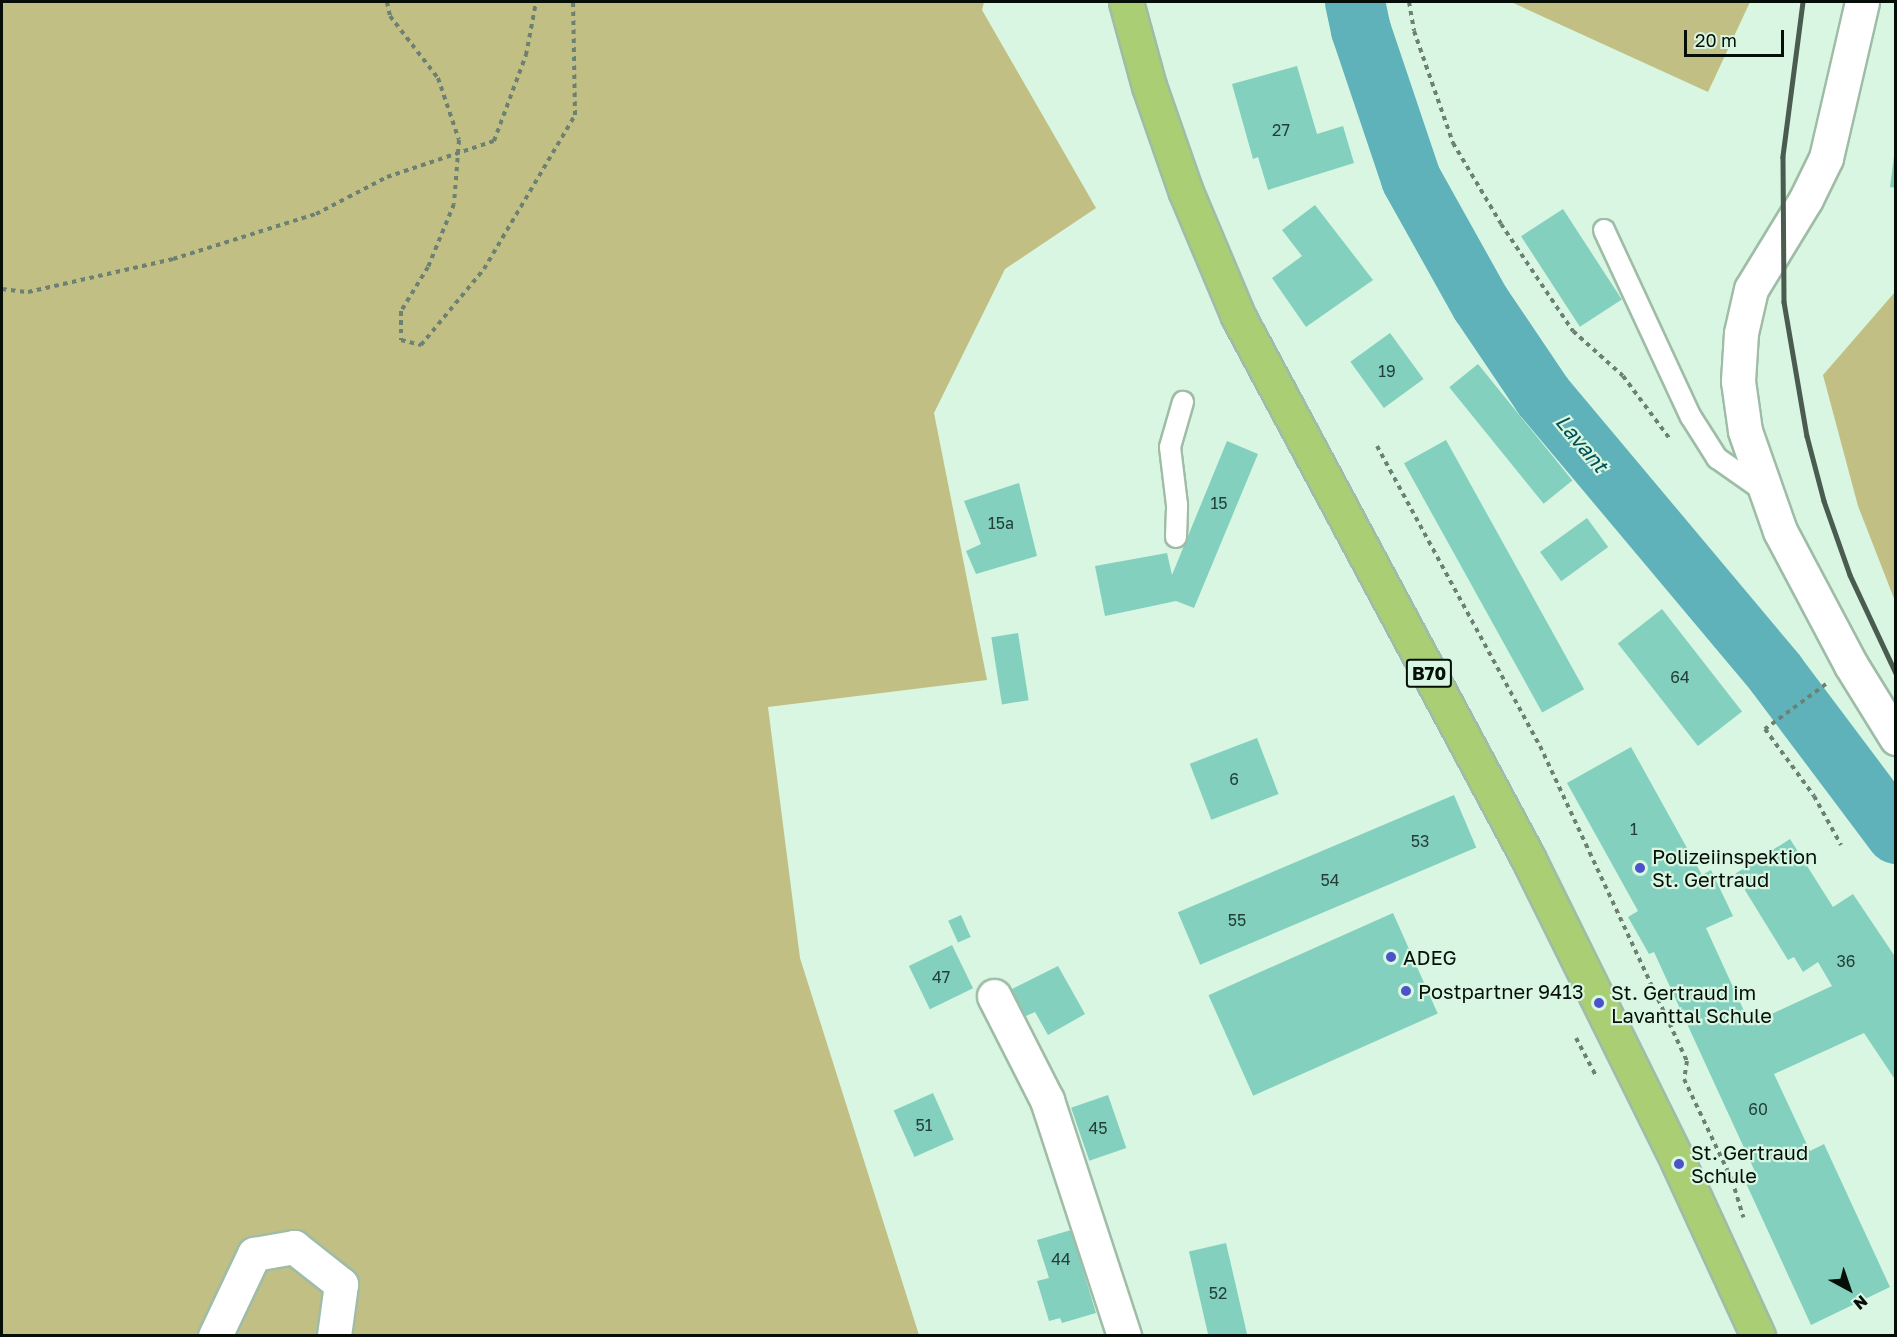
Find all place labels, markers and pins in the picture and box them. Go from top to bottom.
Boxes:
place label: Polizeiinspektion St. Gertraud [1652,844,1817,891]
marker: Polizeiinspektion St. Gertraud [1633,861,1647,875]
place label: ADEG [1403,945,1457,969]
marker: ADEG [1384,950,1398,964]
place label: Postpartner 9413 [1418,979,1584,1003]
place label: St. Gertraud im Lavanttal Schule [1611,980,1772,1027]
marker: Postpartner 9413 [1399,984,1413,998]
marker: St. Gertraud im Lavanttal Schule [1592,996,1606,1010]
place label: St. Gertraud Schule [1691,1140,1808,1187]
marker: St. Gertraud Schule [1672,1157,1686,1171]

